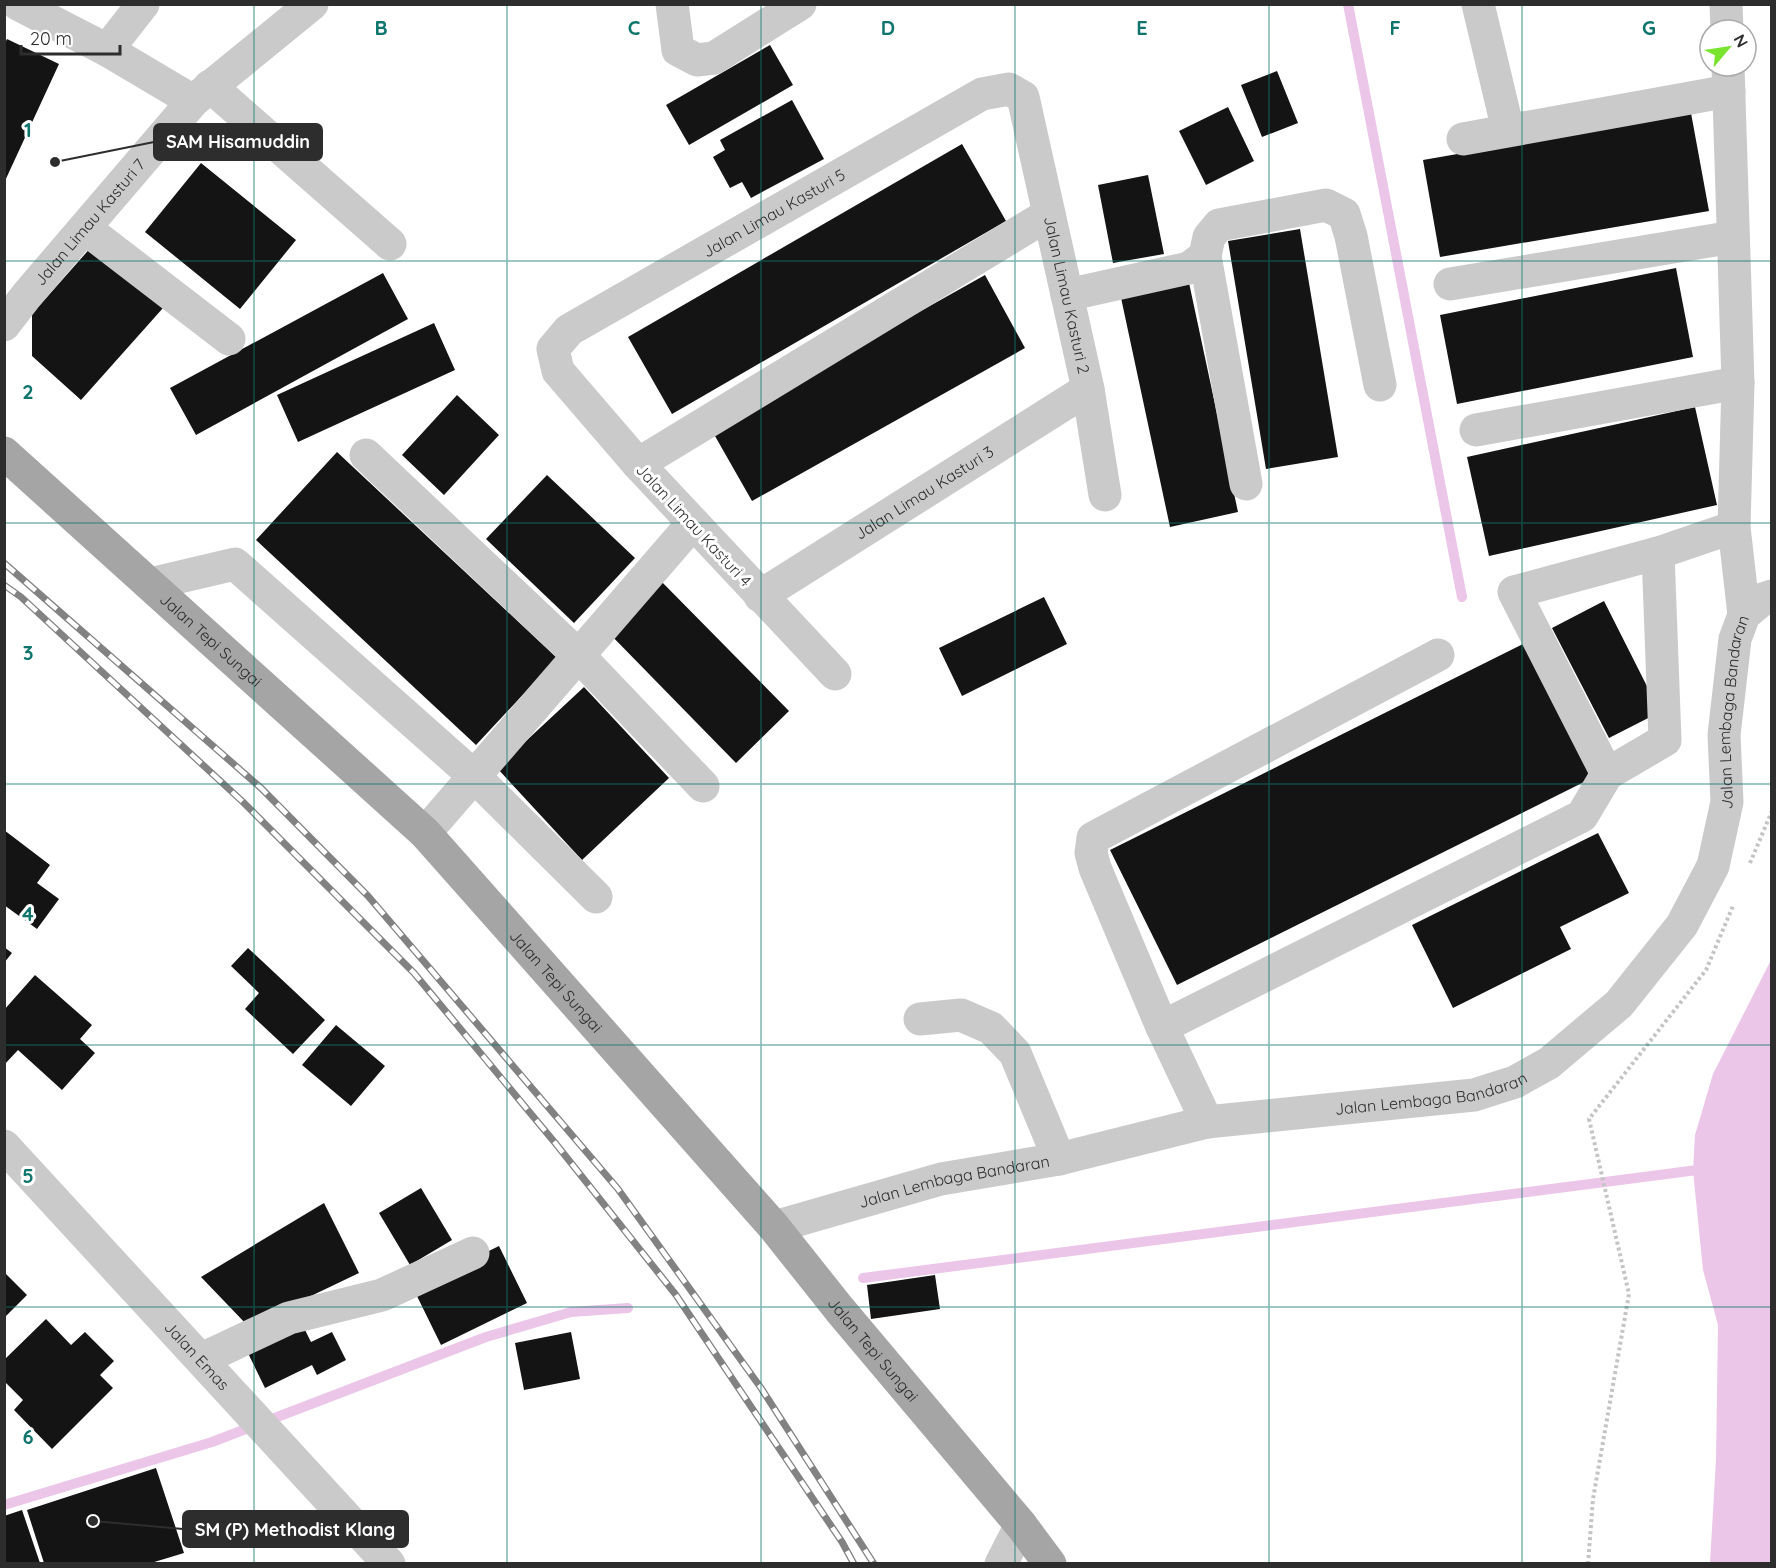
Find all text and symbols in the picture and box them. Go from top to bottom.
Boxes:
text: B [374,15,388,40]
text: C [628,15,641,40]
text: D [881,15,895,40]
text: E [1136,15,1148,40]
text: F [1389,15,1401,40]
text: G [1642,15,1656,40]
scale bar [21,18,120,56]
north arrow [1698,18,1758,78]
text: 20 m [30,27,72,50]
text: N [1730,31,1753,51]
text: 1 [24,117,32,142]
callout: SAM Hisamuddin [154,124,322,160]
text: SAM Hisamuddin [166,130,310,153]
street label: Jalan Limau Kasturi 7 [30,155,149,289]
street label: Jalan Limau Kasturi 5 [699,164,849,261]
street label: Jalan Limau Kasturi 2 [1040,214,1094,376]
text: 2 [22,379,34,404]
street label: Jalan Limau Kasturi 3 [851,441,997,544]
street label: Jalan Limau Kasturi 4 [632,460,756,590]
street label: Jalan Tepi Sungai [156,589,266,691]
street label: Jalan Lembaga Bandaran [1714,612,1753,811]
text: 3 [23,640,33,665]
text: 4 [22,901,34,926]
street label: Jalan Tepi Sungai [505,926,607,1037]
street label: Jalan Lembaga Bandaran [1334,1067,1531,1119]
street label: Jalan Lembaga Bandaran [856,1151,1051,1212]
text: 5 [22,1163,34,1188]
street label: Jalan Tepi Sungai [824,1293,923,1406]
street label: Jalan Emas [160,1317,234,1394]
text: 6 [22,1424,34,1449]
callout: SM (P) Methodist Klang [183,1511,408,1547]
text: SM (P) Methodist Klang [195,1518,395,1541]

